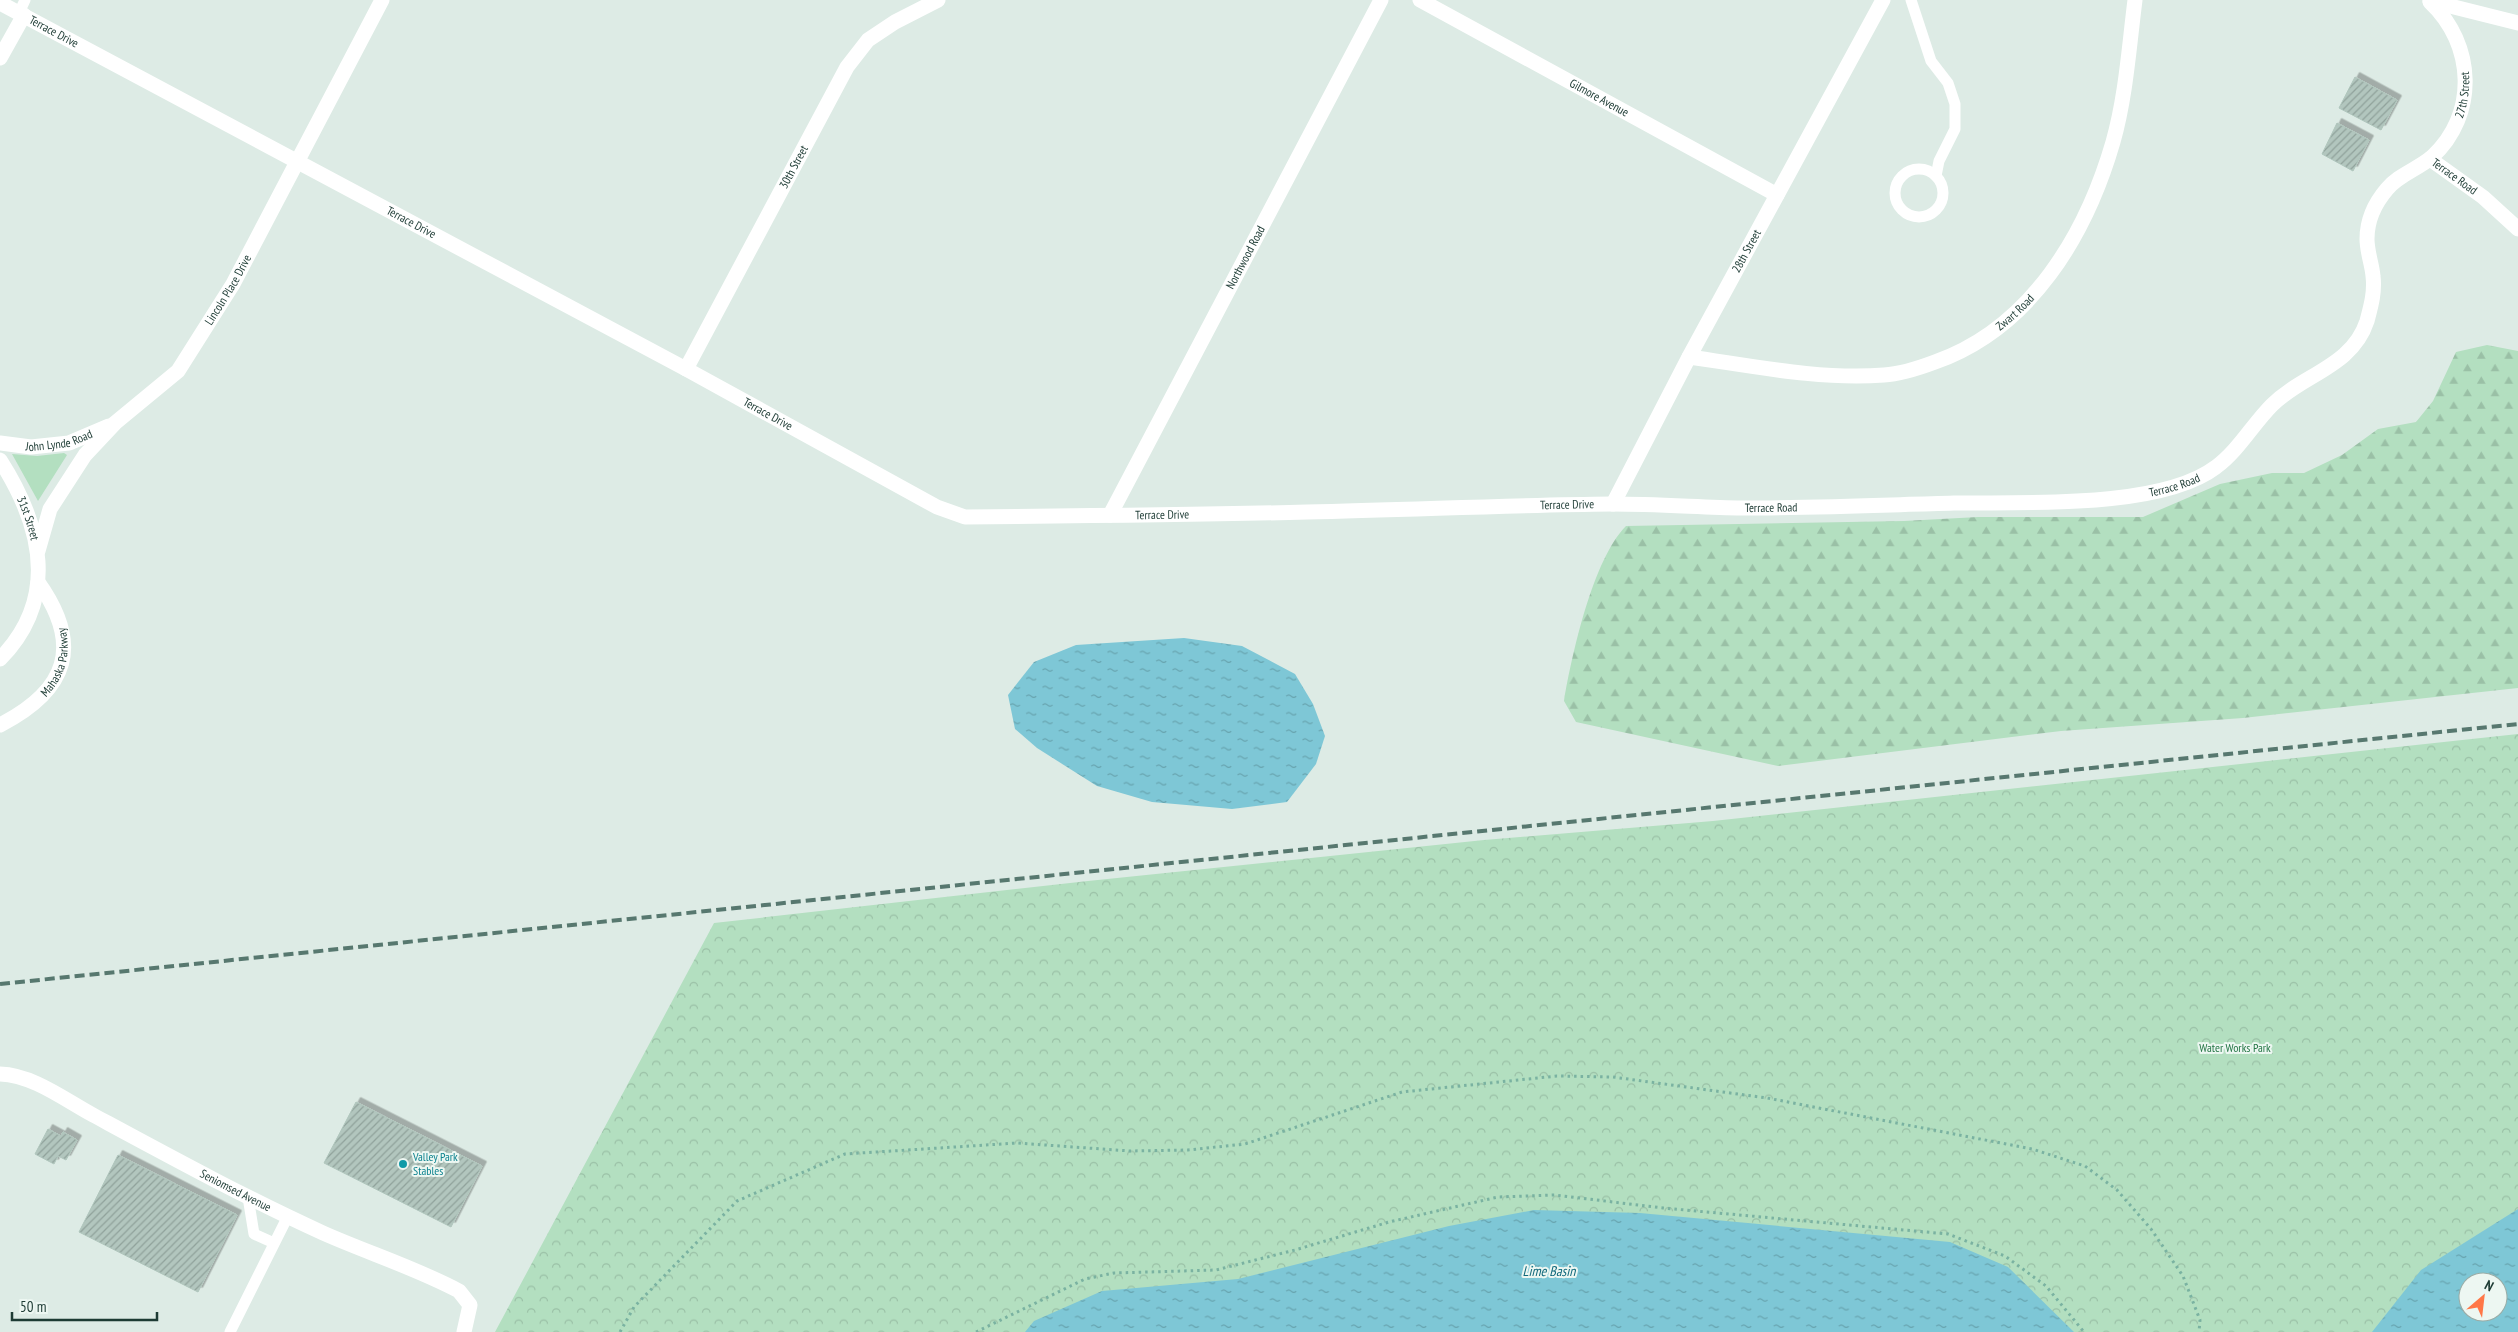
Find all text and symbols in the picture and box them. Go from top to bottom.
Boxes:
street label: Terrace Drive [27,12,81,51]
street label: 27th Street [2451,70,2472,120]
street label: Gilmore Avenue [1567,75,1632,120]
street label: 30th Street [776,142,811,191]
street label: Terrace Road [2429,155,2480,197]
street label: Terrace Drive [384,203,439,241]
street label: Northwood Road [1222,223,1268,291]
street label: 28th Street [1728,226,1764,275]
street label: Lincoln Place Drive [201,252,254,328]
street label: Zwart Road [1993,291,2037,333]
street label: Terrace Drive [741,394,795,433]
street label: John Lynde Road [24,426,94,454]
street label: Terrace Road [2148,470,2202,500]
street label: 31st Street [14,494,43,542]
street label: Terrace Drive [1540,496,1594,512]
street label: Terrace Road [1745,499,1798,515]
street label: Terrace Drive [1135,506,1189,522]
street label: Mahaska Parkway [37,626,71,700]
park label: Water Works Park [2199,1040,2271,1055]
place label: Valley Park Stables [412,1149,458,1178]
marker: Valley Park Stables [397,1158,409,1170]
street label: Seniomsed Avenue [198,1166,274,1214]
water label: Lime Basin [1523,1262,1576,1280]
north arrow [2458,1272,2508,1322]
text: N [2482,1276,2497,1295]
scale bar [12,1290,158,1322]
text: 50 m [20,1297,46,1316]

